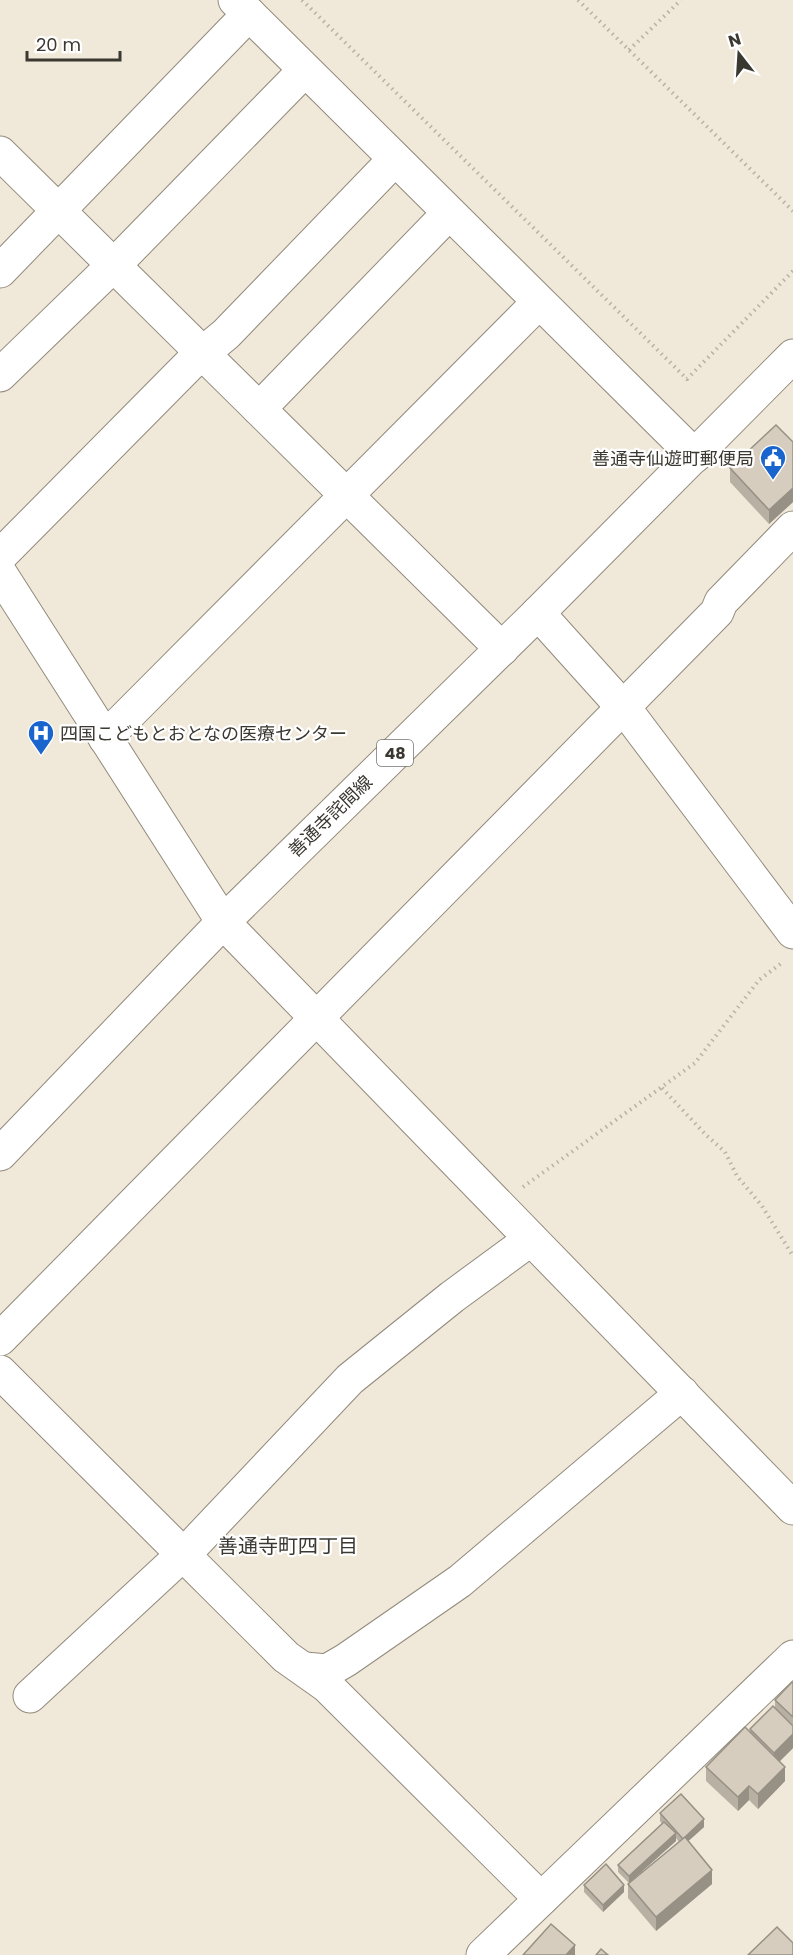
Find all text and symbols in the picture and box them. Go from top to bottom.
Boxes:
scale bar [27,24,120,62]
north arrow [709,24,769,84]
text: N [726,27,744,53]
text: 20 m [36,32,81,57]
public building icon: 善通寺仙遊町郵便局 [758,443,788,481]
place label: 善通寺仙遊町郵便局 [592,446,754,471]
hospital icon: 四国こどもとおとなの医療センター [26,718,56,756]
place label: 四国こどもとおとなの医療センター [60,721,347,746]
road number: 48 [377,740,413,766]
street label: 善通寺詫間線 [282,769,378,863]
district label: 善通寺町四丁目 [218,1532,358,1560]

